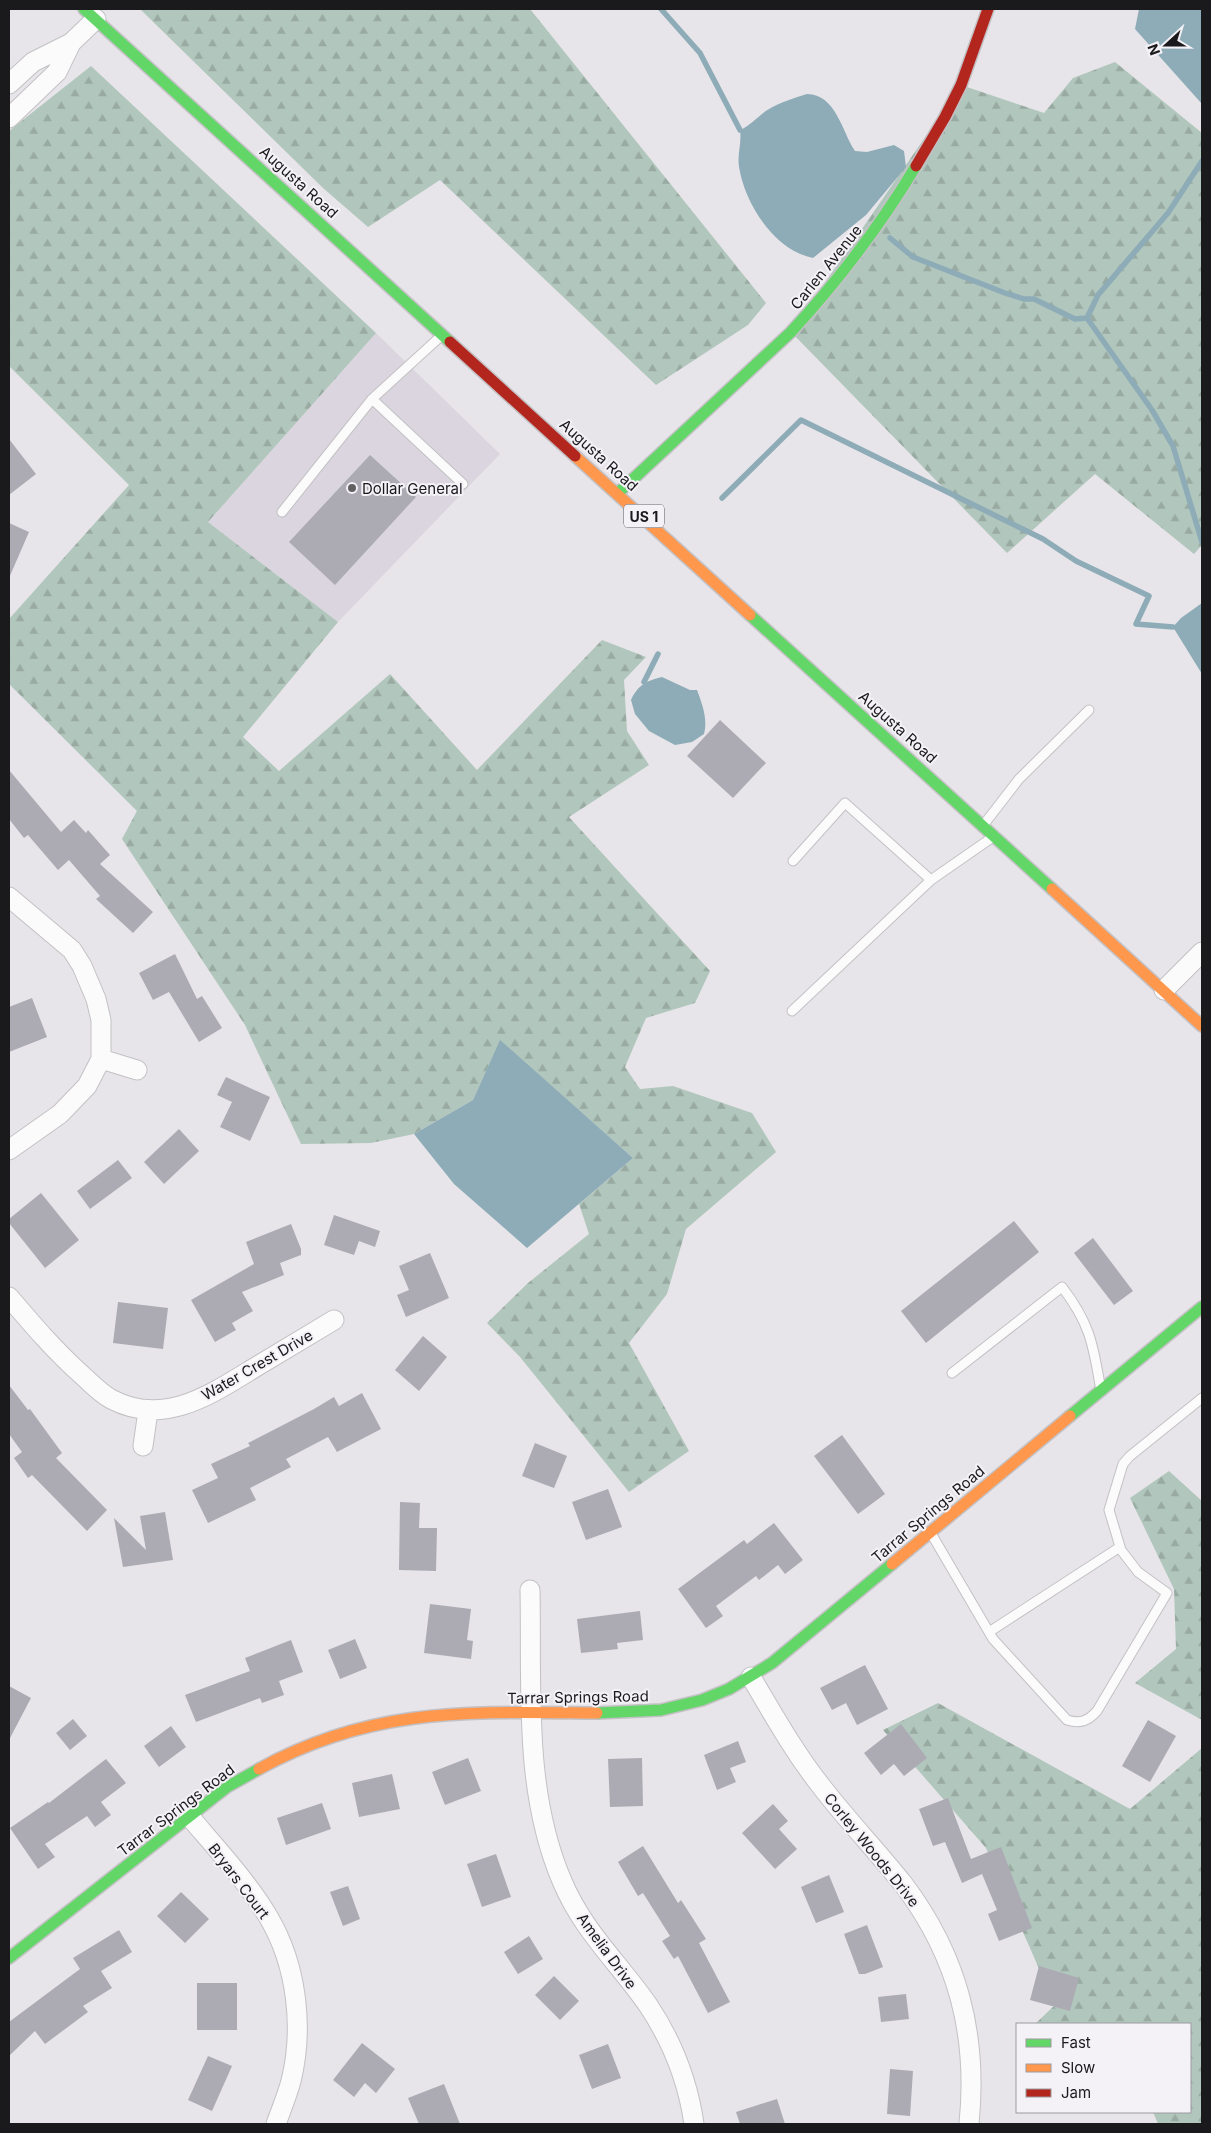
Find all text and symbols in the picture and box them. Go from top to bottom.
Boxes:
north arrow [1141,20,1191,70]
text: N [1144,42,1163,58]
street label: Augusta Road [256,142,342,222]
street label: Carlen Avenue [786,221,866,313]
street label: Augusta Road [556,415,642,495]
place label: Dollar General [362,479,463,498]
marker: Dollar General [346,482,358,494]
road number: US 1 [624,504,664,528]
street label: Augusta Road [855,687,941,767]
street label: Water Crest Drive [198,1325,316,1405]
street label: Tarrar Springs Road [868,1461,988,1567]
street label: Tarrar Springs Road [507,1686,649,1708]
street label: Tarrar Springs Road [114,1760,238,1860]
street label: Corley Woods Drive [820,1789,924,1911]
street label: Bryars Court [204,1839,274,1923]
street label: Amelia Drive [573,1909,641,1993]
legend [1016,2023,1191,2113]
text: Fast [1061,2033,1091,2052]
text: Slow [1061,2058,1095,2077]
text: Jam [1061,2083,1091,2102]

